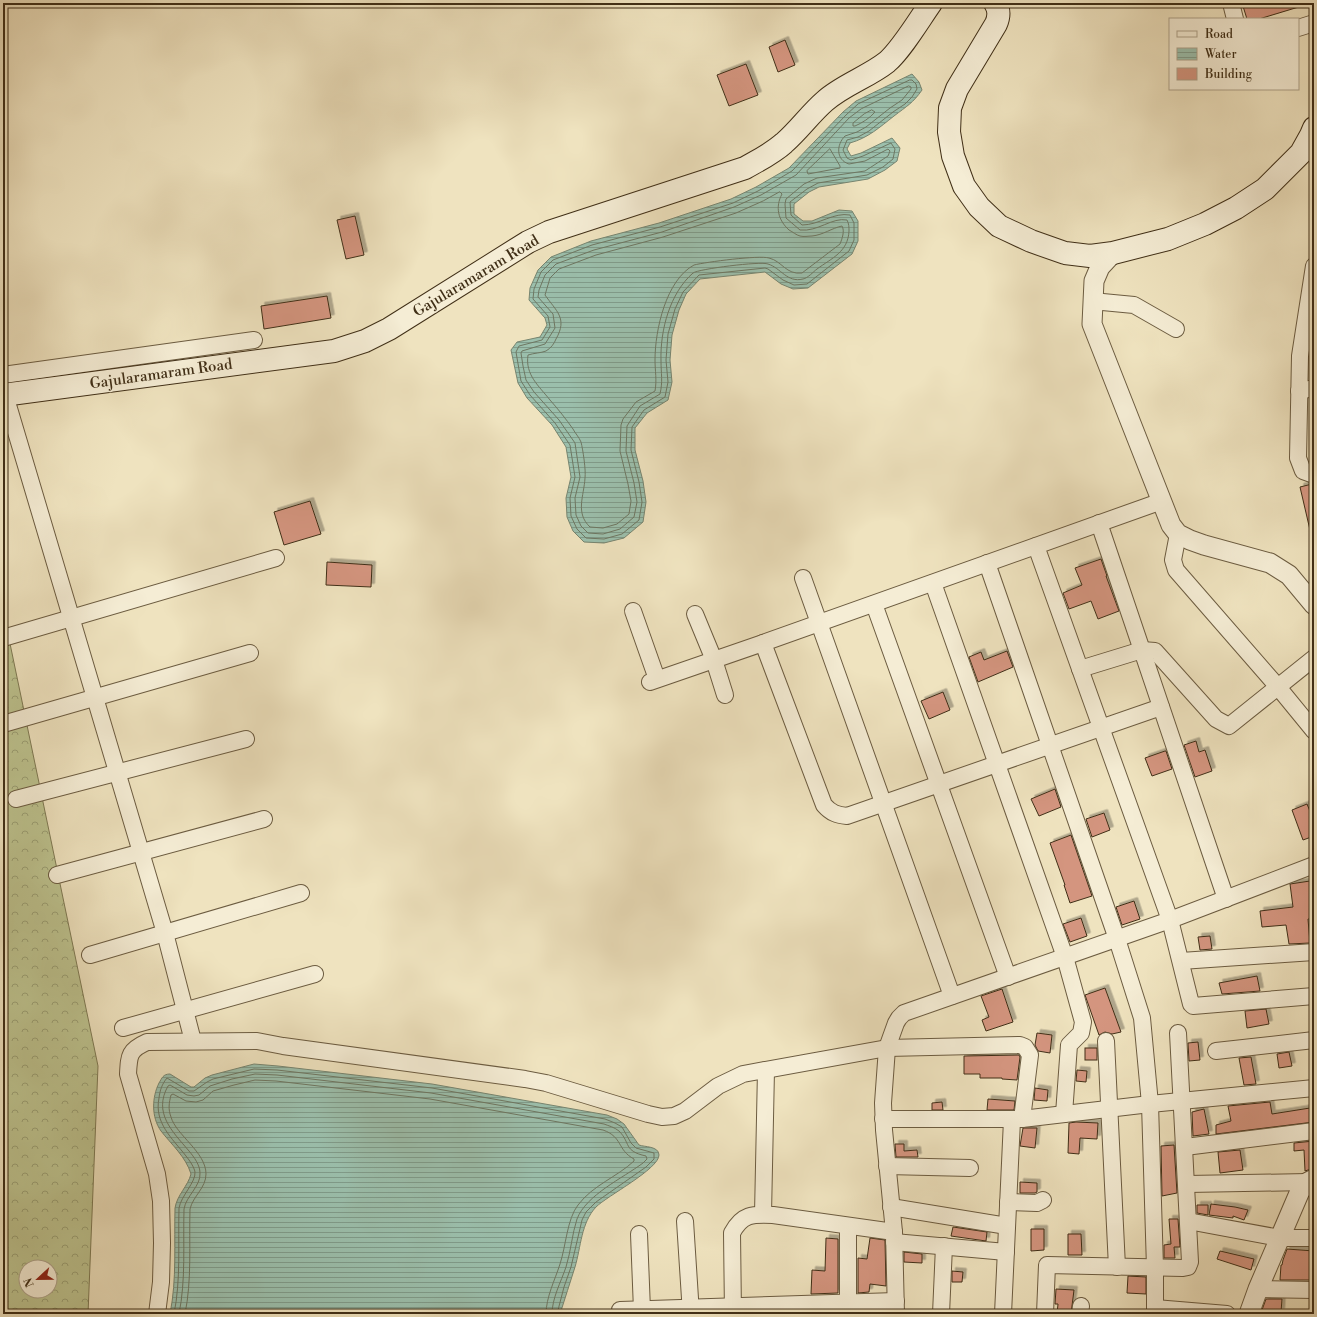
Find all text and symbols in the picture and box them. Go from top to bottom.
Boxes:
legend [1169,18,1299,90]
text: Road [1205,27,1233,42]
text: Water [1204,47,1237,62]
text: Building [1204,67,1253,82]
street label: Gajularamaram Road [409,231,543,321]
street label: Gajularamaram Road [88,355,234,393]
north arrow [18,1259,58,1299]
text: N [21,1275,38,1289]

